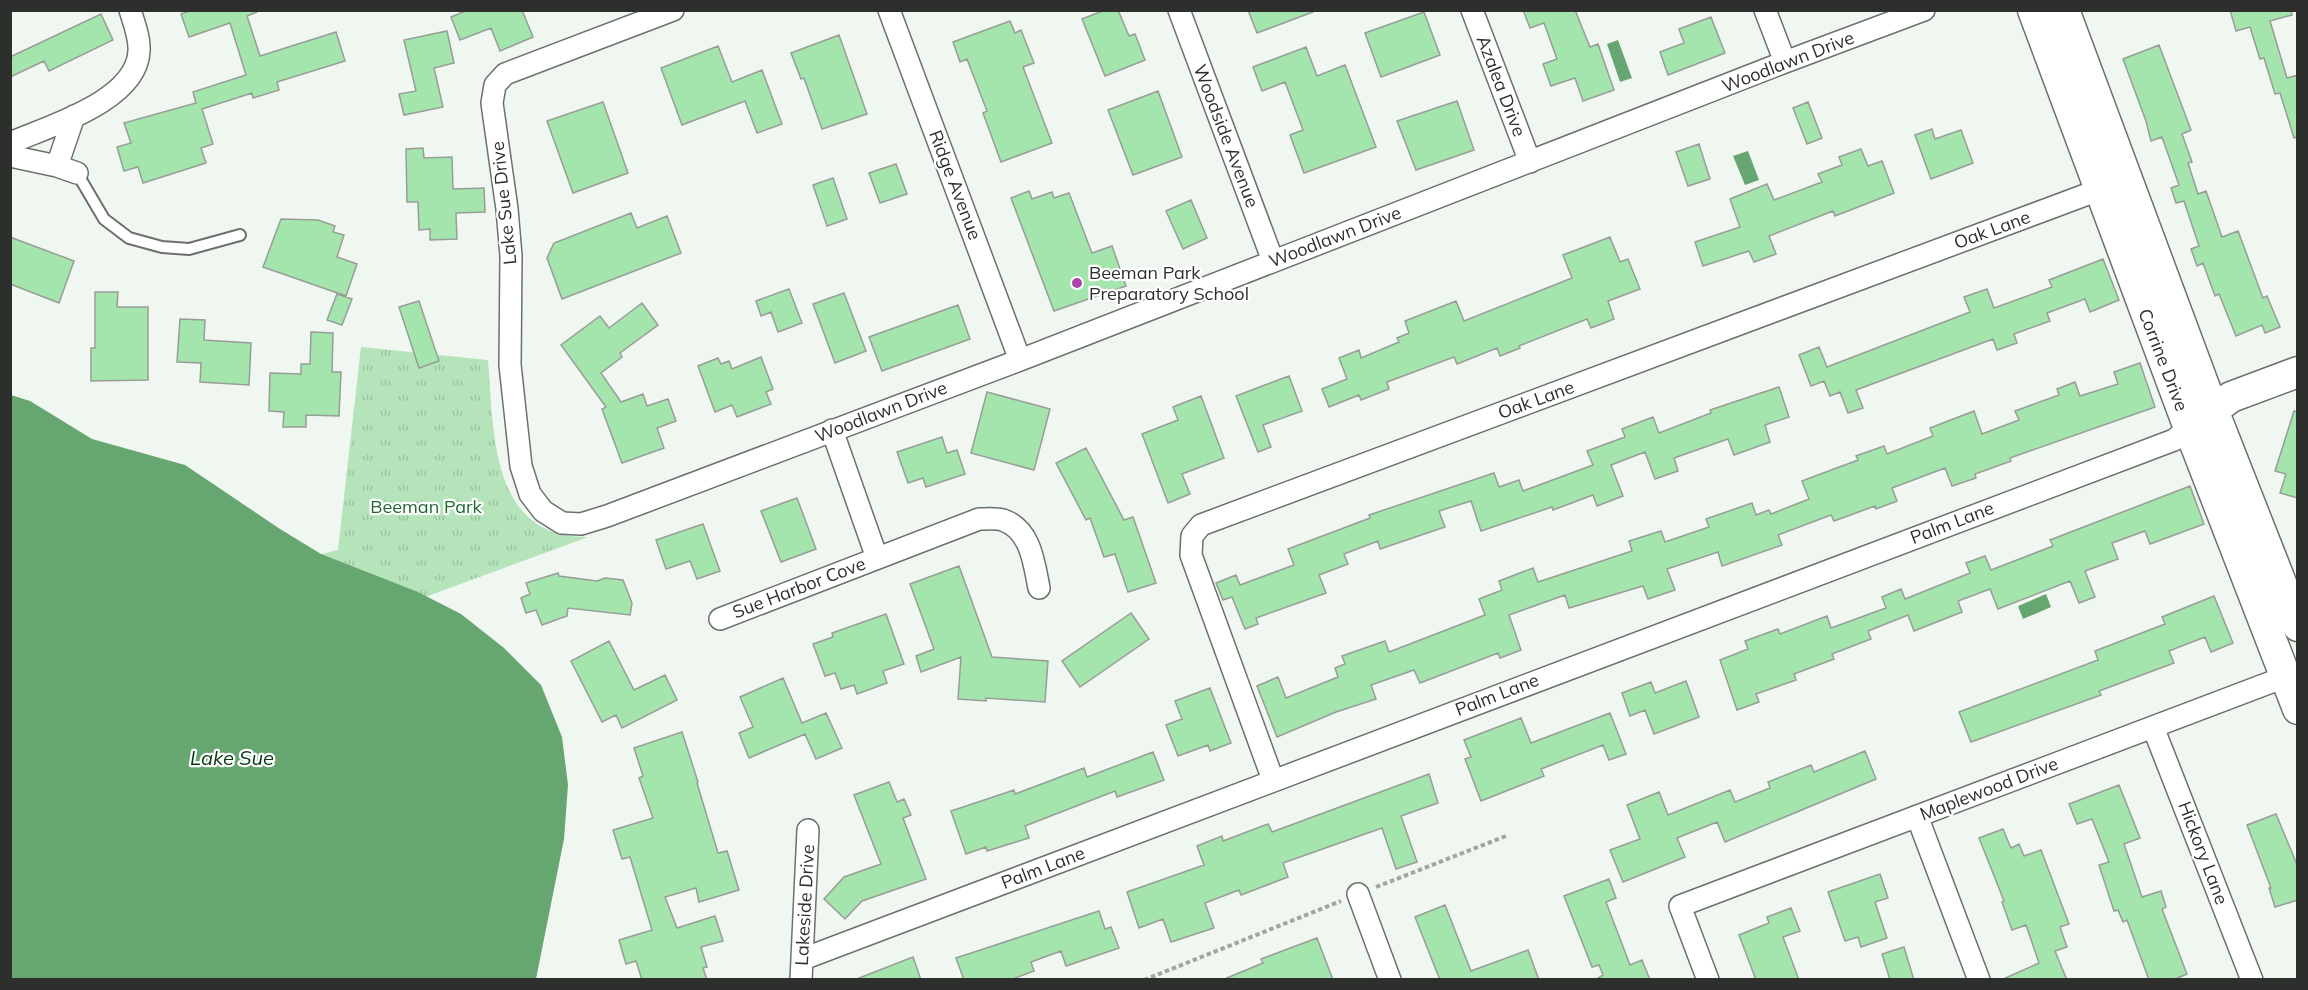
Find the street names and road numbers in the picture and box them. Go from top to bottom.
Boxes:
street label: Woodlawn Drive [1718,26,1857,97]
street label: Azalea Drive [1472,32,1531,140]
street label: Woodside Avenue [1189,61,1264,211]
street label: Ridge Avenue [924,127,987,243]
street label: Lake Sue Drive [486,140,521,266]
street label: Woodlawn Drive [1265,201,1404,272]
street label: Oak Lane [1950,205,2033,254]
street label: Corrine Drive [2133,305,2194,414]
street label: Oak Lane [1494,375,1577,424]
street label: Woodlawn Drive [811,376,950,447]
street label: Palm Lane [1907,496,1997,549]
street label: Sue Harbor Cove [729,552,869,623]
street label: Palm Lane [1452,668,1542,721]
street label: Maplewood Drive [1917,752,2061,825]
street label: Hickory Lane [2173,798,2234,908]
street label: Palm Lane [998,841,1088,894]
street label: Lakeside Drive [790,844,819,966]

